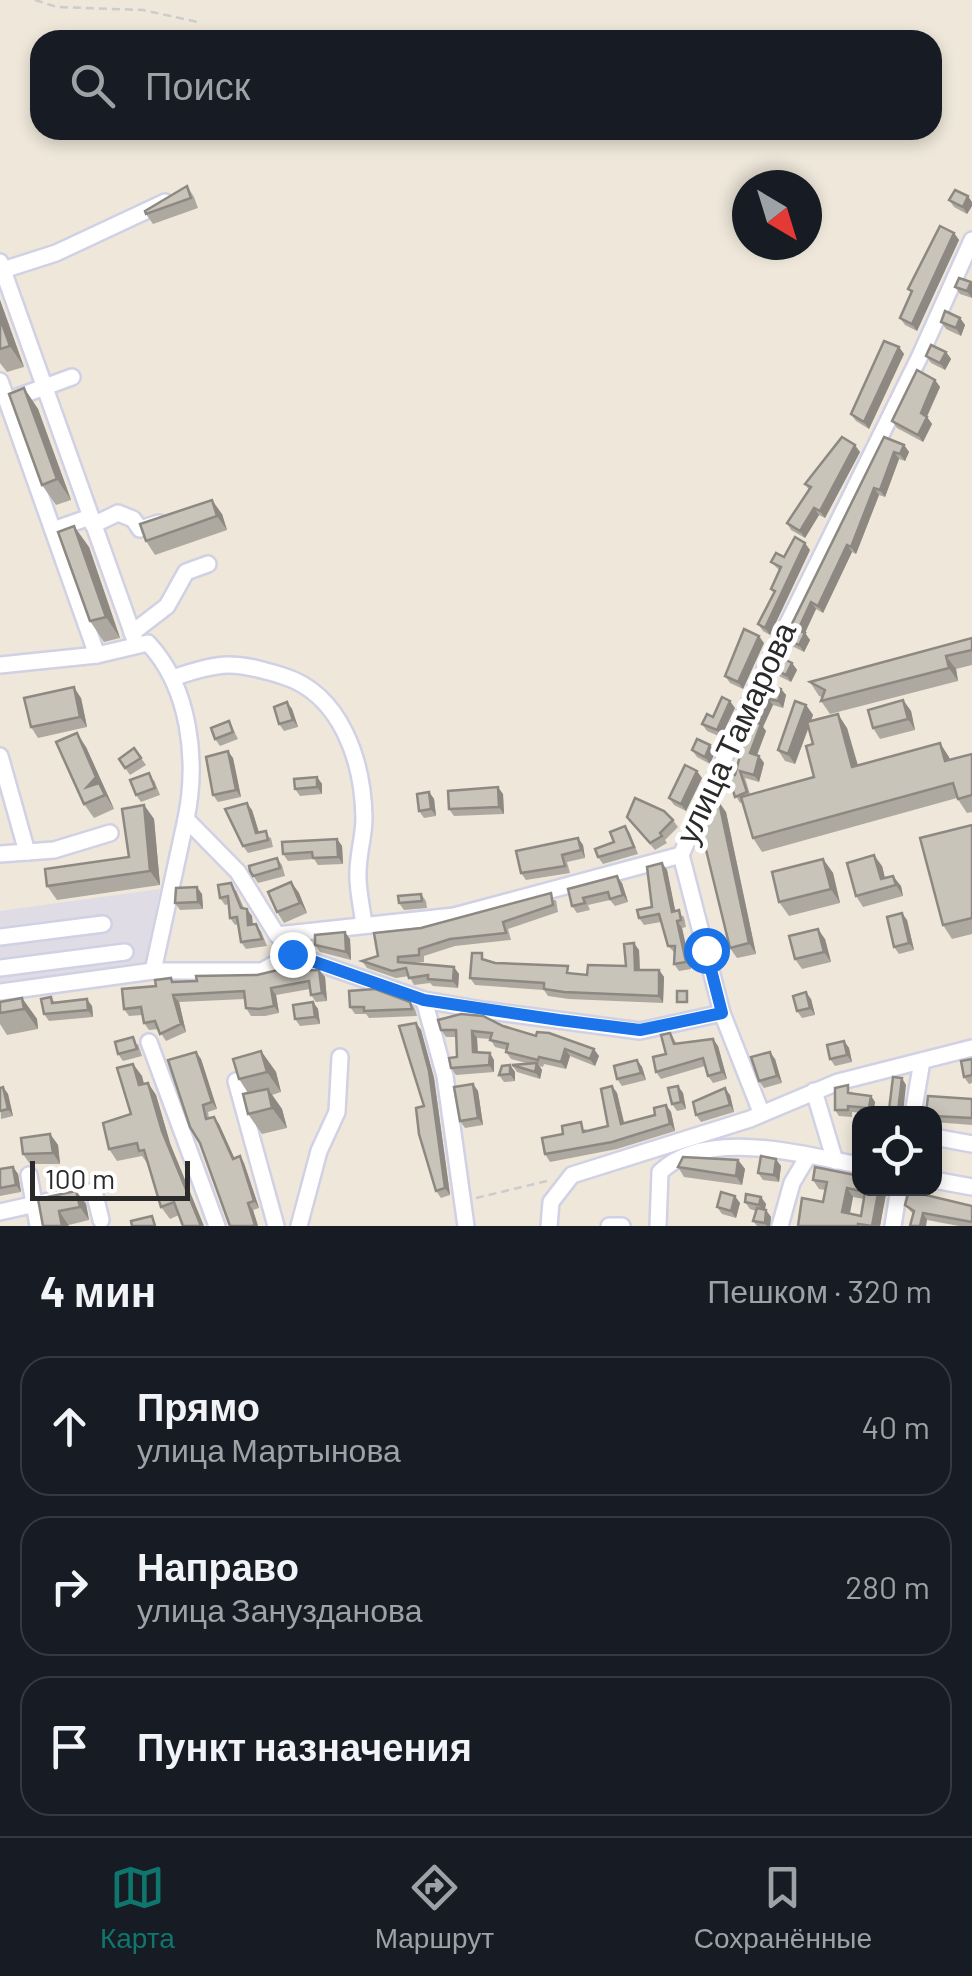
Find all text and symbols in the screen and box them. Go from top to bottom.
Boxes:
search box [30,30,942,140]
icon: search [65,58,120,113]
text: Поиск [145,62,250,108]
north arrow [732,170,822,260]
street label: улица Тамарова [666,615,803,849]
route start [684,928,730,974]
route end [270,932,316,978]
map controls [852,1106,942,1196]
button: locate [852,1106,942,1196]
scale bar [30,1156,190,1200]
text: 100 m [45,1161,115,1195]
text: 4 мин [40,1265,156,1315]
text: Пешком · 320 m [707,1271,932,1309]
text: Прямо [137,1383,260,1429]
icon: ahead [42,1399,97,1454]
text: 40 m [861,1407,930,1445]
text: улица Мартынова [137,1430,401,1468]
text: Направо [137,1543,299,1589]
icon: right [42,1559,97,1614]
text: 280 m [845,1567,930,1605]
text: улица Занузданова [137,1590,423,1628]
icon: arrive [42,1719,97,1774]
text: Пункт назначения [137,1723,472,1769]
tab: Карта [100,1860,175,1955]
tab: Маршрут [375,1860,494,1955]
tab: Сохранённые [694,1860,872,1955]

